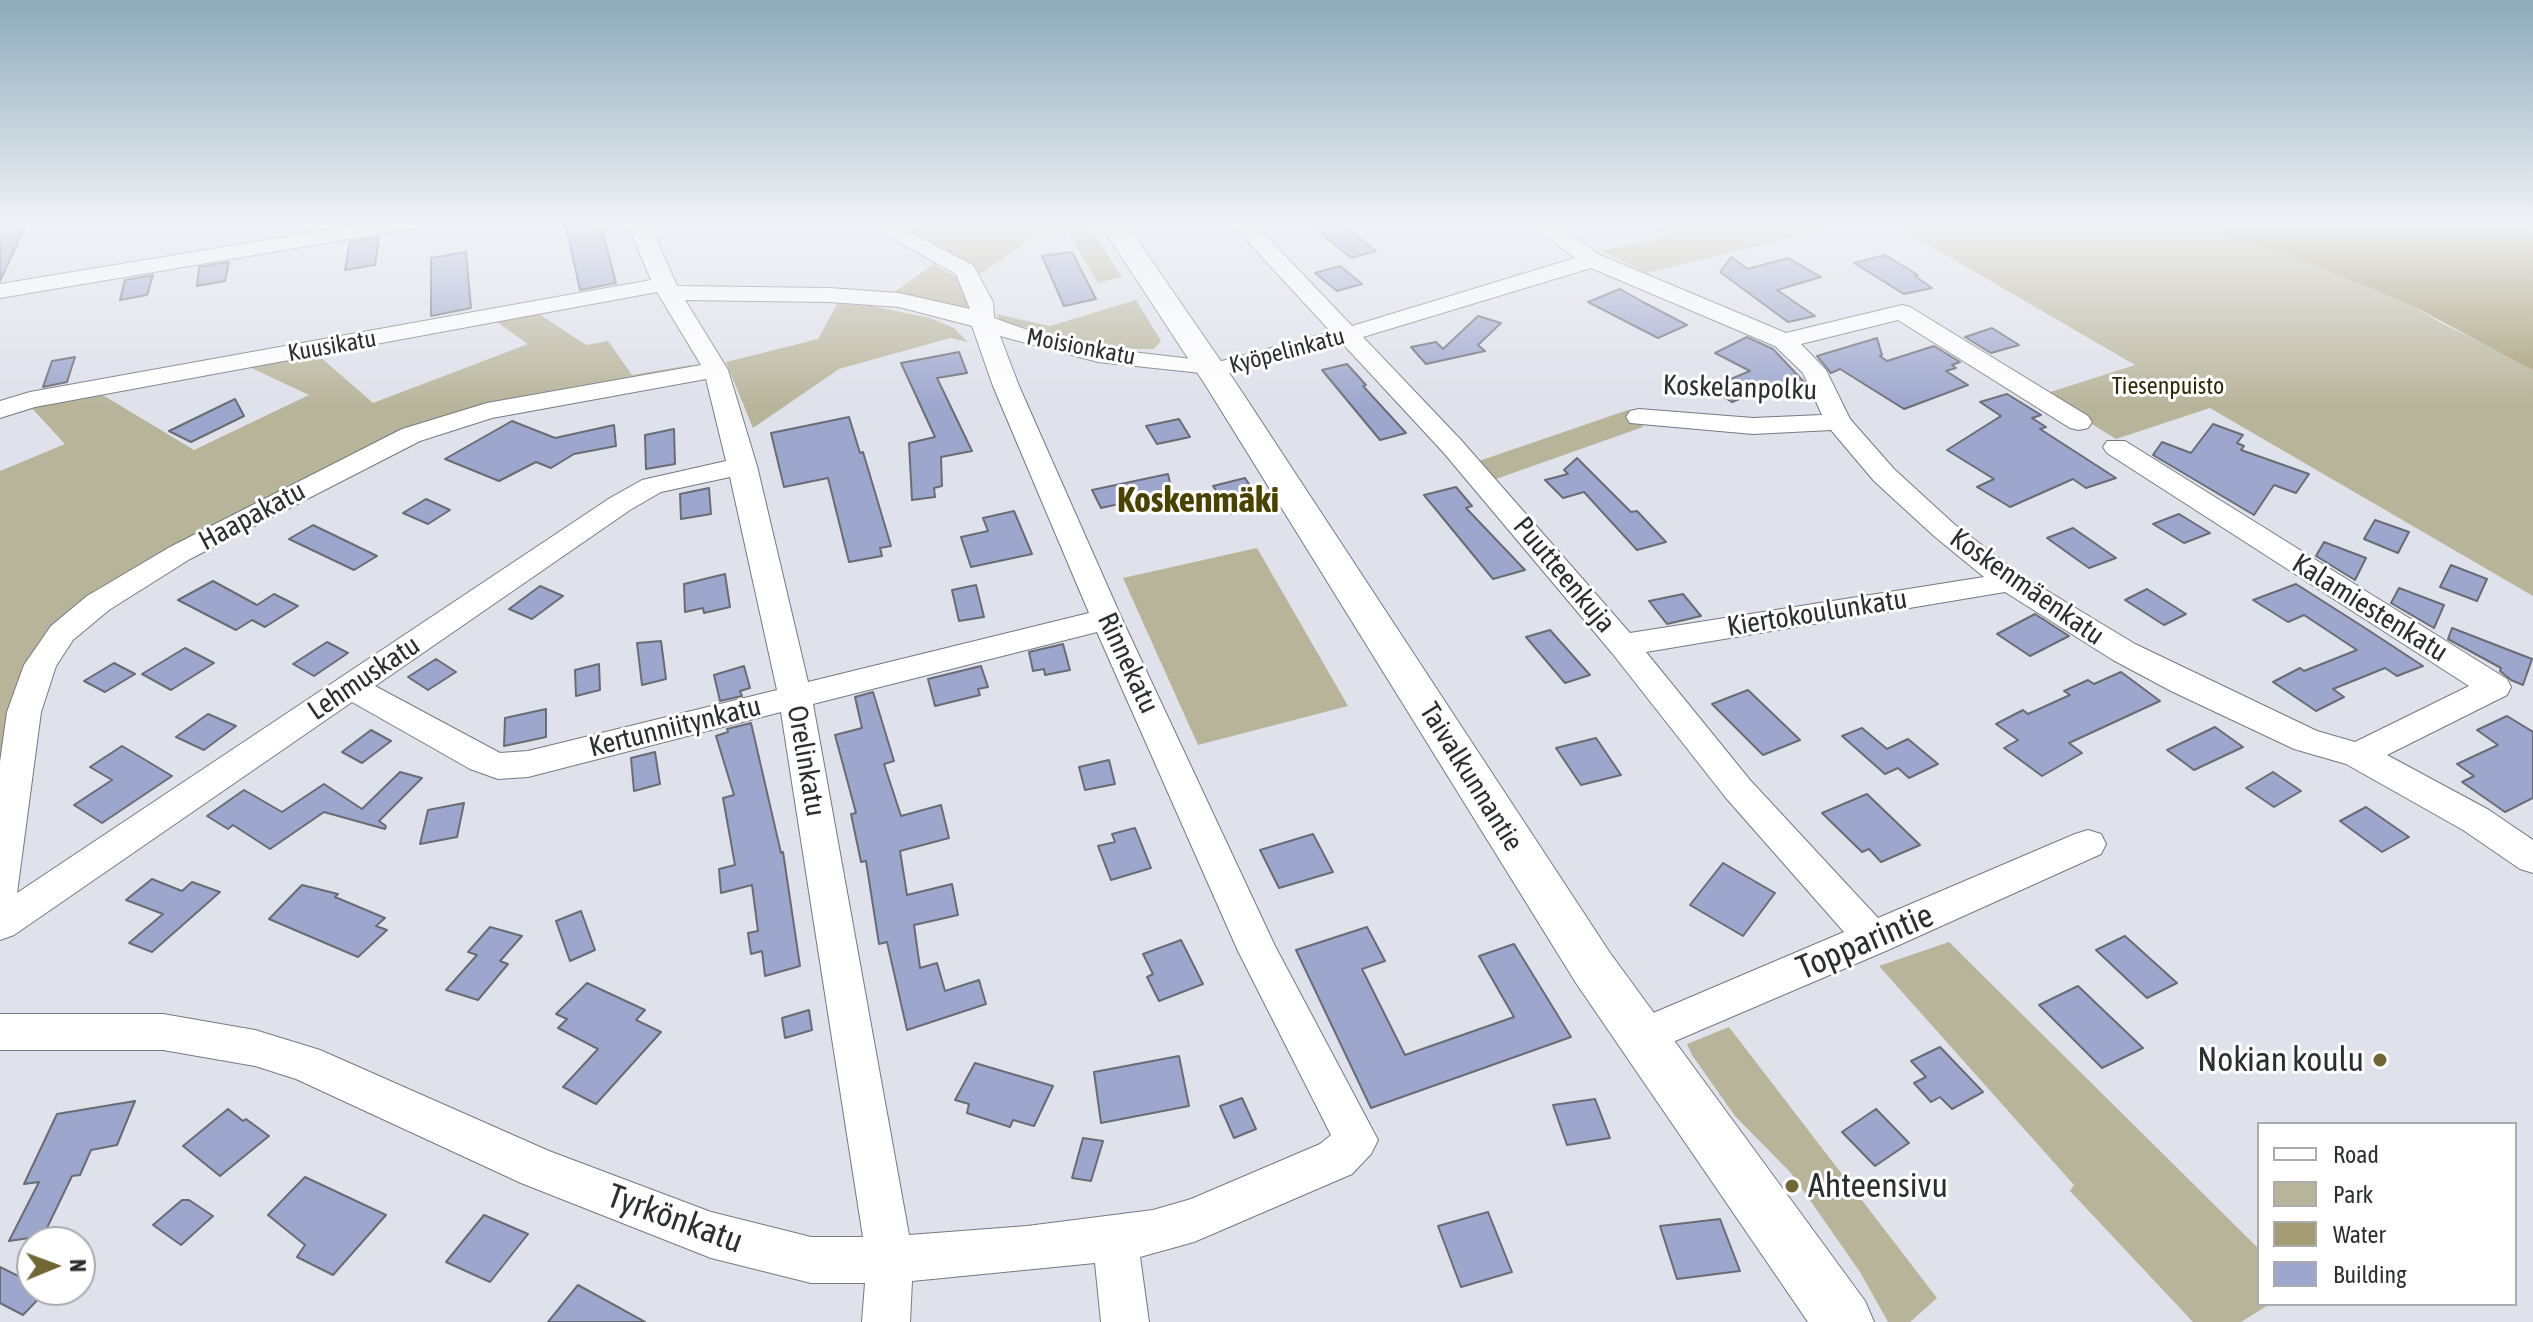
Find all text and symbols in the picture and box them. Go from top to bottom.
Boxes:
street label: Moisionkatu [1024,322,1138,372]
street label: Kyöpelinkatu [1226,322,1348,380]
street label: Kuusikatu [286,324,378,368]
street label: Koskelanpolku [1662,369,1818,407]
park label: Tiesenpuisto [2112,372,2224,400]
street label: Haapakatu [193,474,311,558]
district label: Koskenmäki [1117,479,1279,523]
street label: Puutteenkuja [1506,510,1622,640]
street label: Koskenmäenkatu [1943,521,2111,653]
street label: Kalamiestenkatu [2286,547,2454,669]
street label: Kiertokoulunkatu [1725,582,1909,644]
street label: Rinnekatu [1090,607,1166,719]
street label: Lehmuskatu [302,628,426,728]
street label: Kertunniitynkatu [586,689,764,765]
street label: Taivalkunnantie [1412,697,1530,857]
street label: Orelinkatu [780,703,832,819]
street label: Topparintie [1791,895,1939,989]
place label: Nokian koulu [2197,1040,2364,1080]
marker: Nokian koulu [2371,1051,2389,1069]
legend [2257,1122,2517,1306]
text: Road [2333,1141,2379,1168]
place label: Ahteensivu [1808,1166,1948,1206]
street label: Tyrkönkatu [602,1176,748,1262]
marker: Ahteensivu [1783,1177,1801,1195]
text: Park [2333,1181,2373,1208]
text: Water [2333,1221,2386,1248]
north arrow [16,1226,96,1306]
text: N [65,1259,91,1272]
text: Building [2333,1261,2406,1288]

